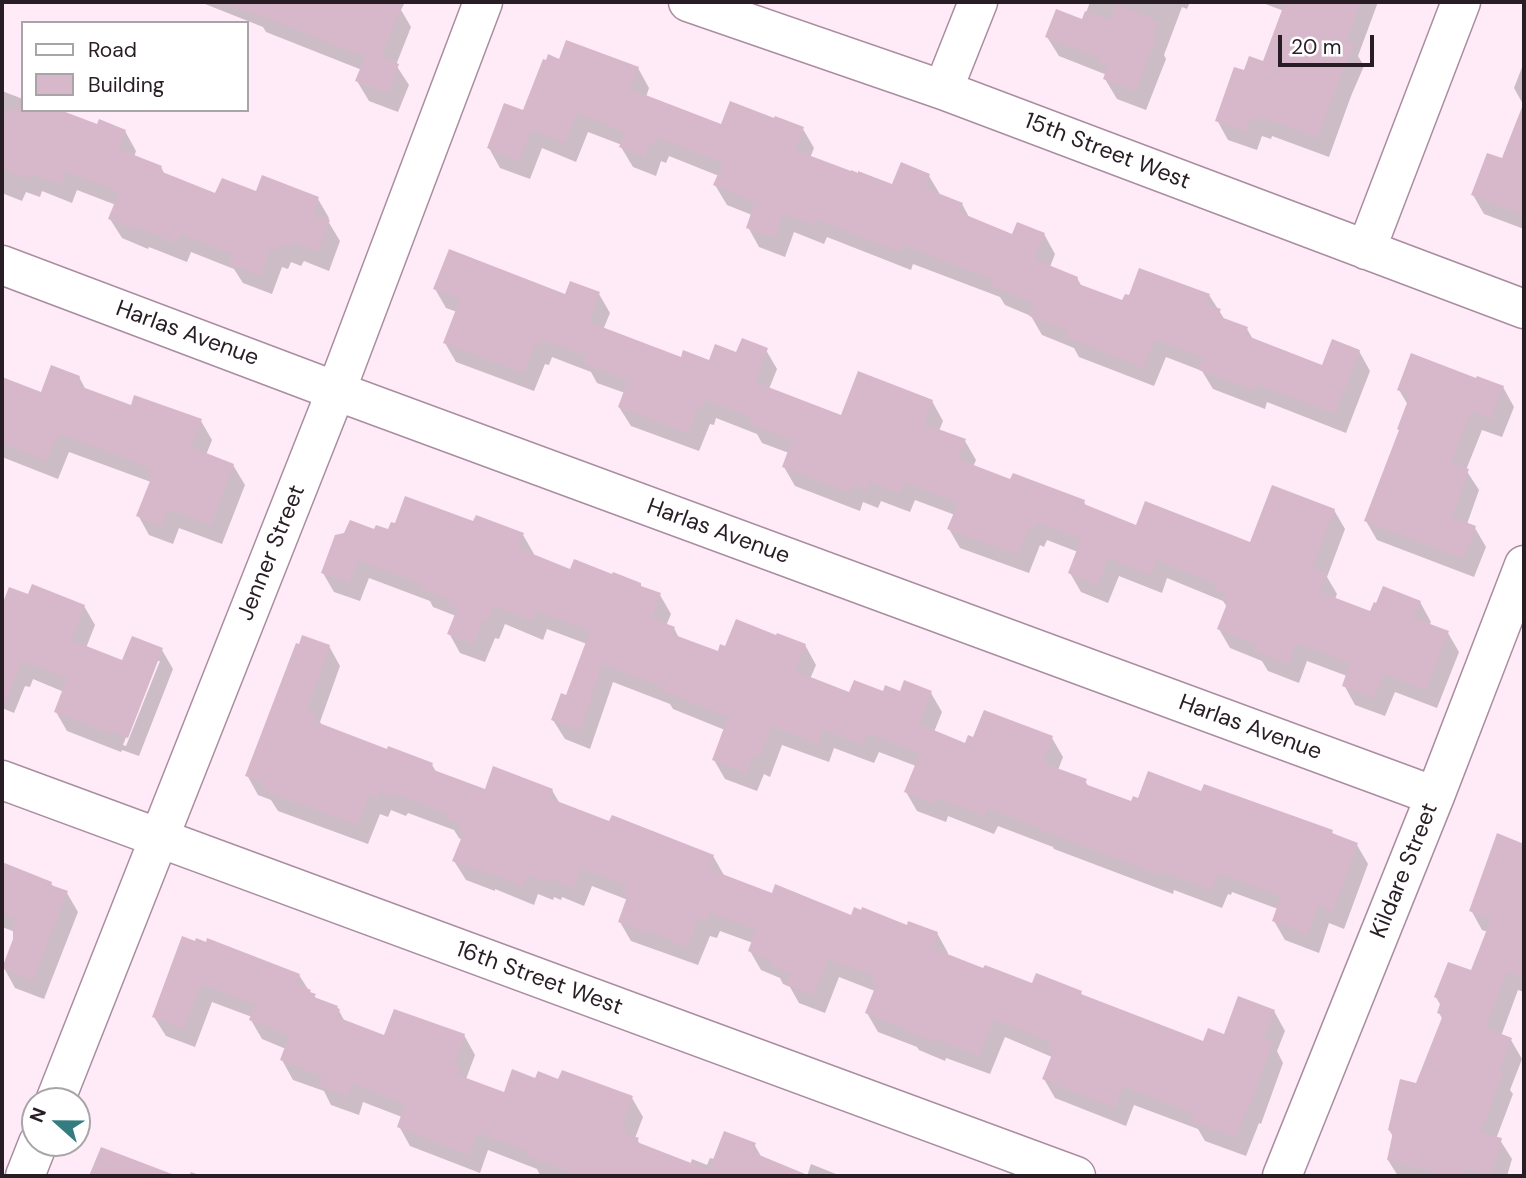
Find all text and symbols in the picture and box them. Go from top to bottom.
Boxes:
legend [21,21,248,112]
scale bar [1281,21,1377,65]
text: 20 m [1291,33,1342,61]
text: Road [88,36,137,64]
text: Building [88,71,164,99]
street label: 15th Street West [1020,108,1194,196]
street label: Harlas Avenue [112,295,262,373]
street label: Jenner Street [232,481,312,625]
street label: Harlas Avenue [643,493,793,571]
street label: Harlas Avenue [1175,689,1325,767]
street label: Kildare Street [1365,799,1445,943]
street label: 16th Street West [452,936,626,1022]
north arrow [21,1087,91,1157]
text: N [24,1104,52,1126]

